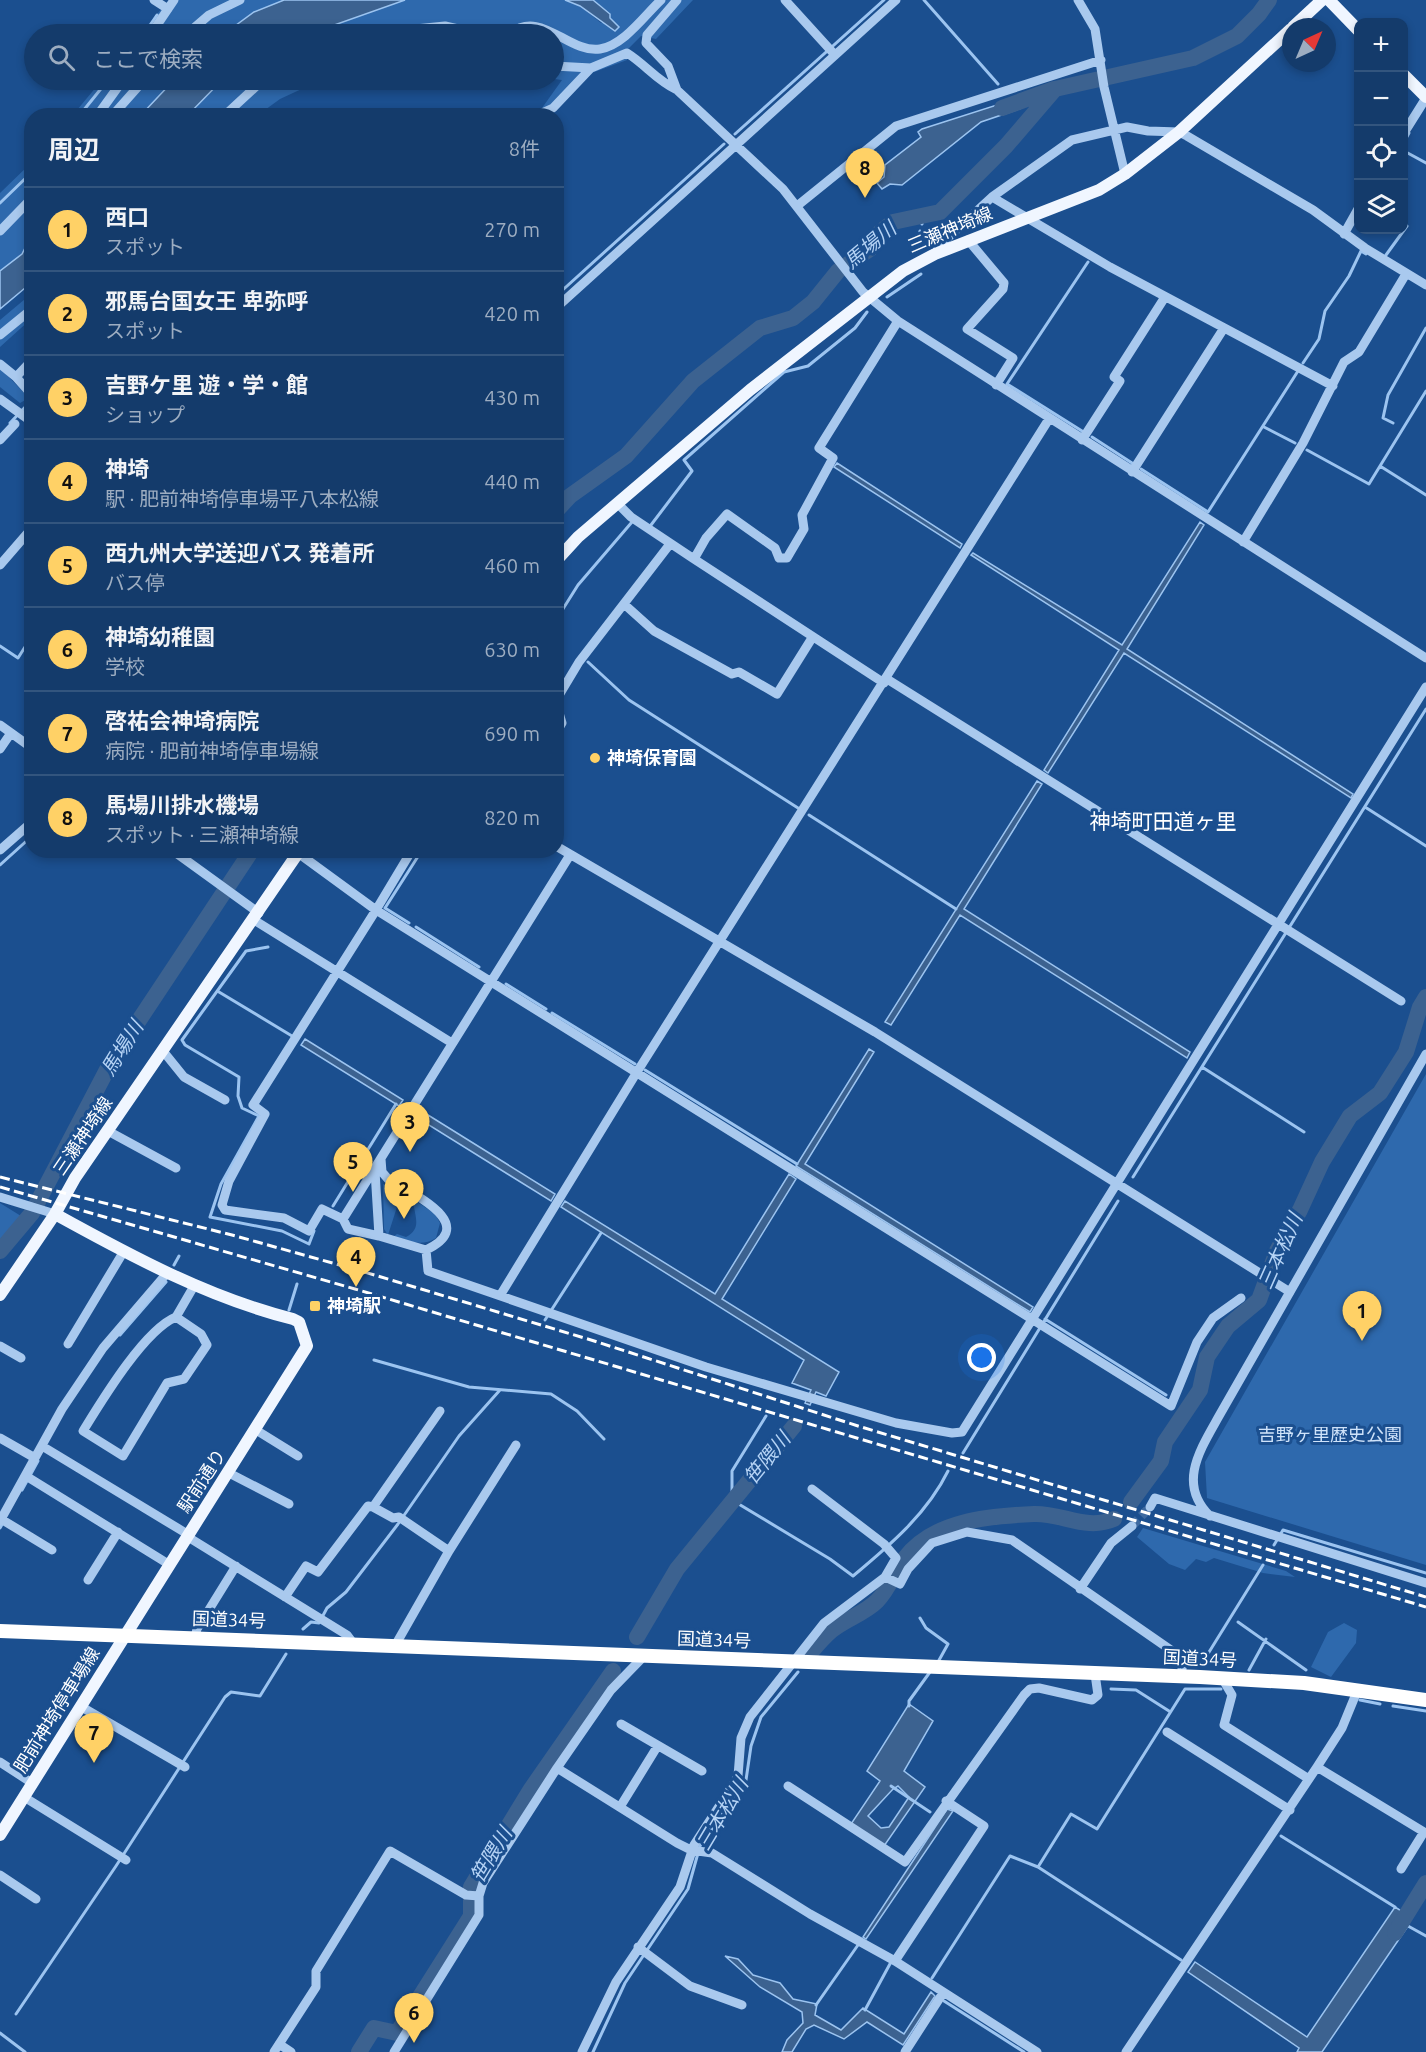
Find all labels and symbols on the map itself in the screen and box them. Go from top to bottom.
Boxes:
north arrow [1282,18,1336,72]
pin: 8 [846,148,884,198]
street label: 三瀬神埼線 [904,202,995,256]
water label: 馬場川 [839,215,902,273]
place label: 神埼保育園 [607,747,697,767]
marker: 神埼保育園 [588,751,602,765]
district label: 神埼町田道ヶ里 [1090,809,1237,833]
water label: 馬場川 [96,1015,148,1079]
street label: 三瀬神埼線 [49,1093,116,1178]
pin: 3 [390,1102,430,1152]
pin: 5 [334,1142,372,1192]
pin: 2 [384,1170,424,1219]
water label: 三本松川 [1253,1208,1307,1292]
pin: 4 [336,1238,376,1287]
pin: 1 [1342,1292,1382,1341]
place label: 神埼駅 [327,1295,381,1315]
marker: 神埼駅 [308,1299,322,1313]
your location [967,1343,996,1372]
park label: 吉野ヶ里歴史公園 [1258,1424,1402,1444]
water label: 笹隈川 [739,1426,796,1488]
street label: 駅前通り [173,1445,229,1516]
street label: 国道34号 [192,1608,267,1630]
street label: 国道34号 [677,1628,752,1650]
street label: 肥前神埼停車場線 [10,1643,103,1776]
street label: 国道34号 [1162,1646,1238,1670]
pin: 7 [74,1714,113,1763]
water label: 三本松川 [691,1772,753,1854]
water label: 笹隈川 [465,1821,517,1886]
pin: 6 [394,1994,434,2043]

